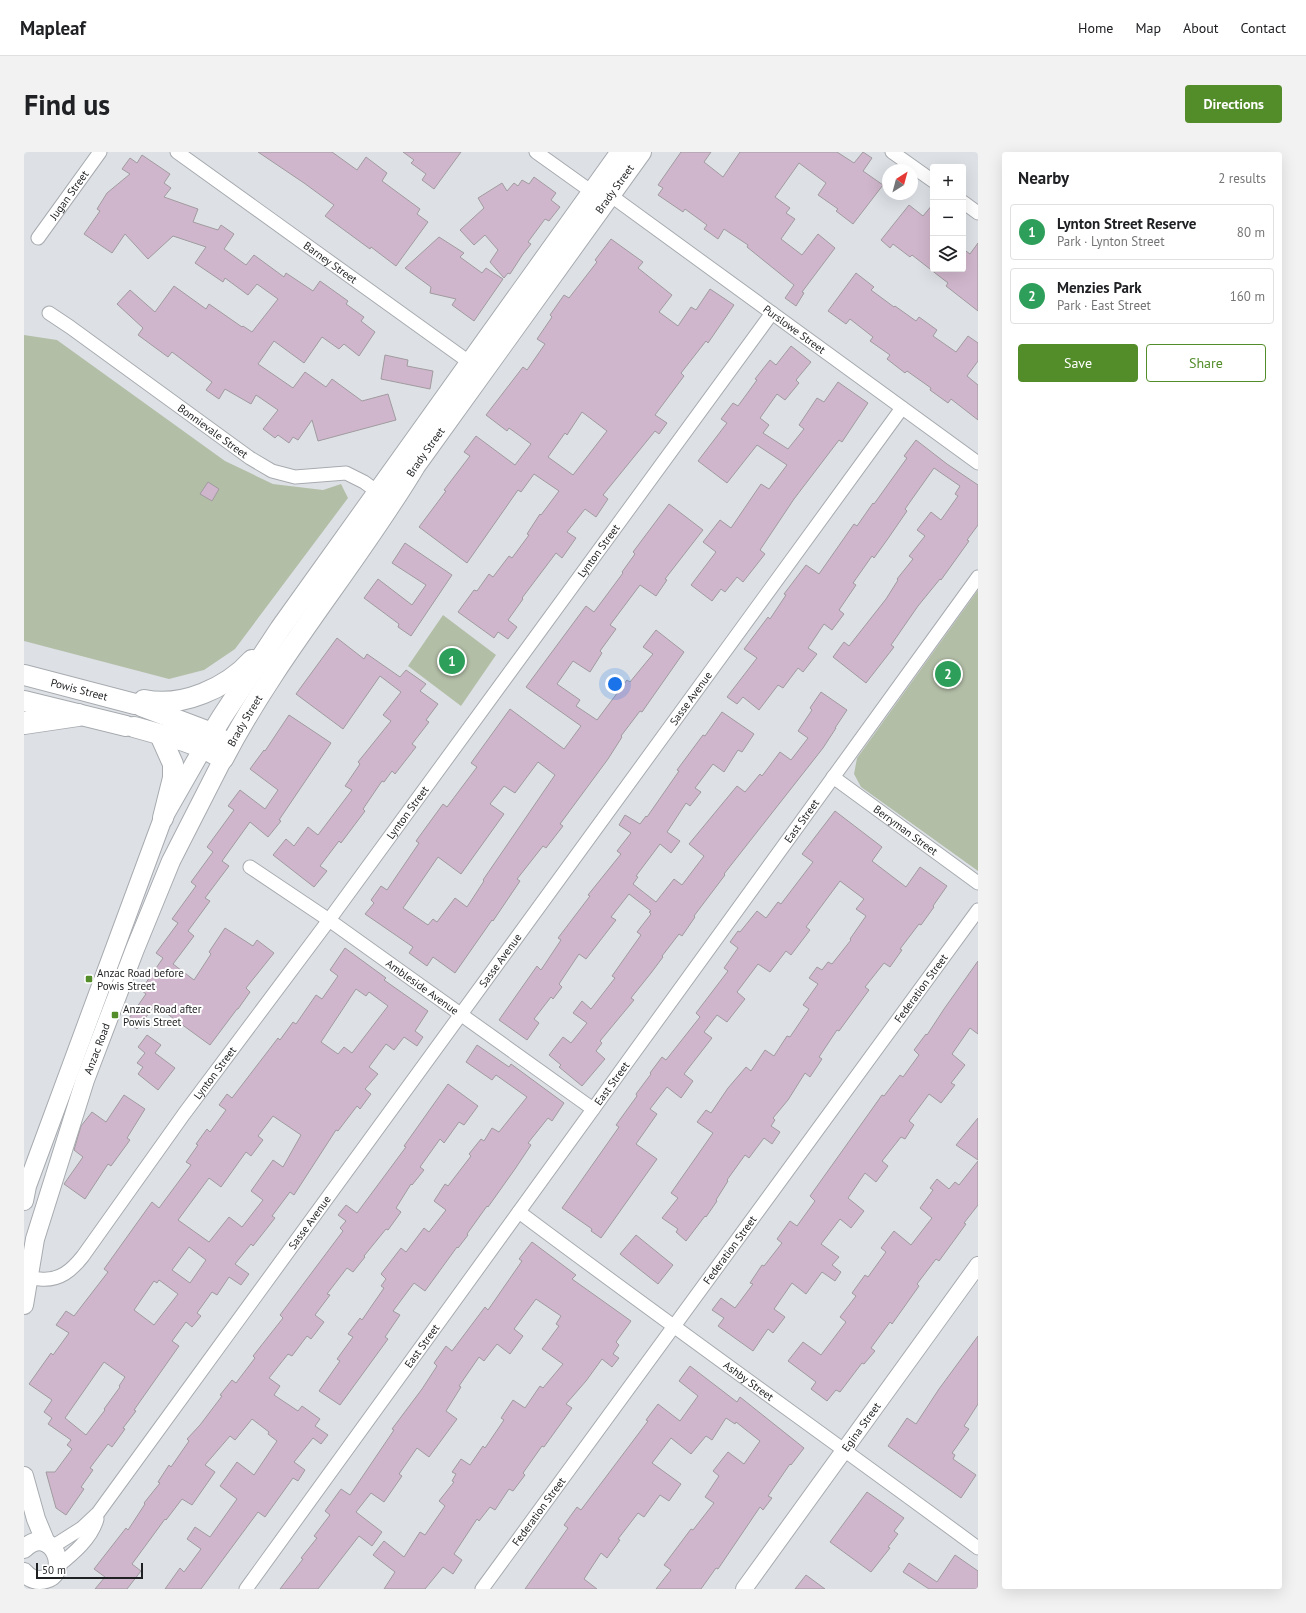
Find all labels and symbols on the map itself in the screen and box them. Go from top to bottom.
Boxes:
street label: Brady Street [592,161,637,216]
north arrow [882,164,918,200]
street label: Jugan Street [46,167,92,223]
street label: Barney Street [301,238,360,287]
street label: Purslowe Street [760,302,828,357]
street label: Bonnievale Street [175,401,251,461]
street label: Brady Street [403,424,448,479]
street label: Lynton Street [574,521,623,580]
pin: 1 [439,646,465,676]
pin: 2 [935,659,961,689]
street label: Sasse Avenue [667,668,715,728]
your location [605,674,625,694]
street label: Powis Street [49,675,109,704]
street label: Brady Street [224,692,265,749]
street label: Lynton Street [383,783,432,842]
street label: East Street [781,796,822,846]
street label: Berryman Street [871,802,941,858]
street label: Sasse Avenue [476,930,525,990]
street label: Federation Street [891,951,951,1025]
street label: Ambleside Avenue [383,956,462,1018]
place label: Anzac Road before Powis Street [97,966,184,993]
marker: Anzac Road before Powis Street [84,974,94,984]
place label: Anzac Road after Powis Street [123,1002,202,1029]
marker: Anzac Road after Powis Street [110,1010,120,1020]
street label: Anzac Road [81,1021,113,1076]
street label: Lynton Street [190,1043,239,1102]
street label: East Street [591,1058,632,1108]
street label: Sasse Avenue [285,1192,334,1252]
street label: Federation Street [700,1213,760,1287]
street label: East Street [401,1321,443,1371]
street label: Ashby Street [721,1358,777,1404]
street label: Egina Street [839,1399,884,1454]
street label: Federation Street [509,1474,569,1549]
scale bar [36,1561,143,1580]

